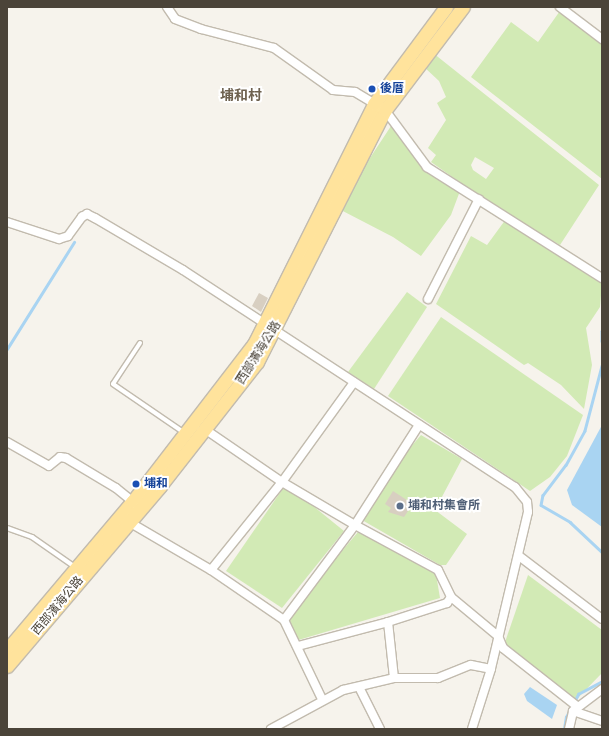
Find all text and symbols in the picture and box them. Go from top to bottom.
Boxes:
place label: 後厝 [380,82,404,96]
marker: 後厝 [367,84,377,94]
district label: 埔和村 [220,87,262,103]
street label: 西部濱海公路 [234,319,284,387]
place label: 埔和 [144,477,168,491]
marker: 埔和 [131,479,141,489]
place label: 埔和村集會所 [408,499,480,513]
marker: 埔和村集會所 [395,501,405,511]
street label: 西部濱海公路 [29,574,87,638]

